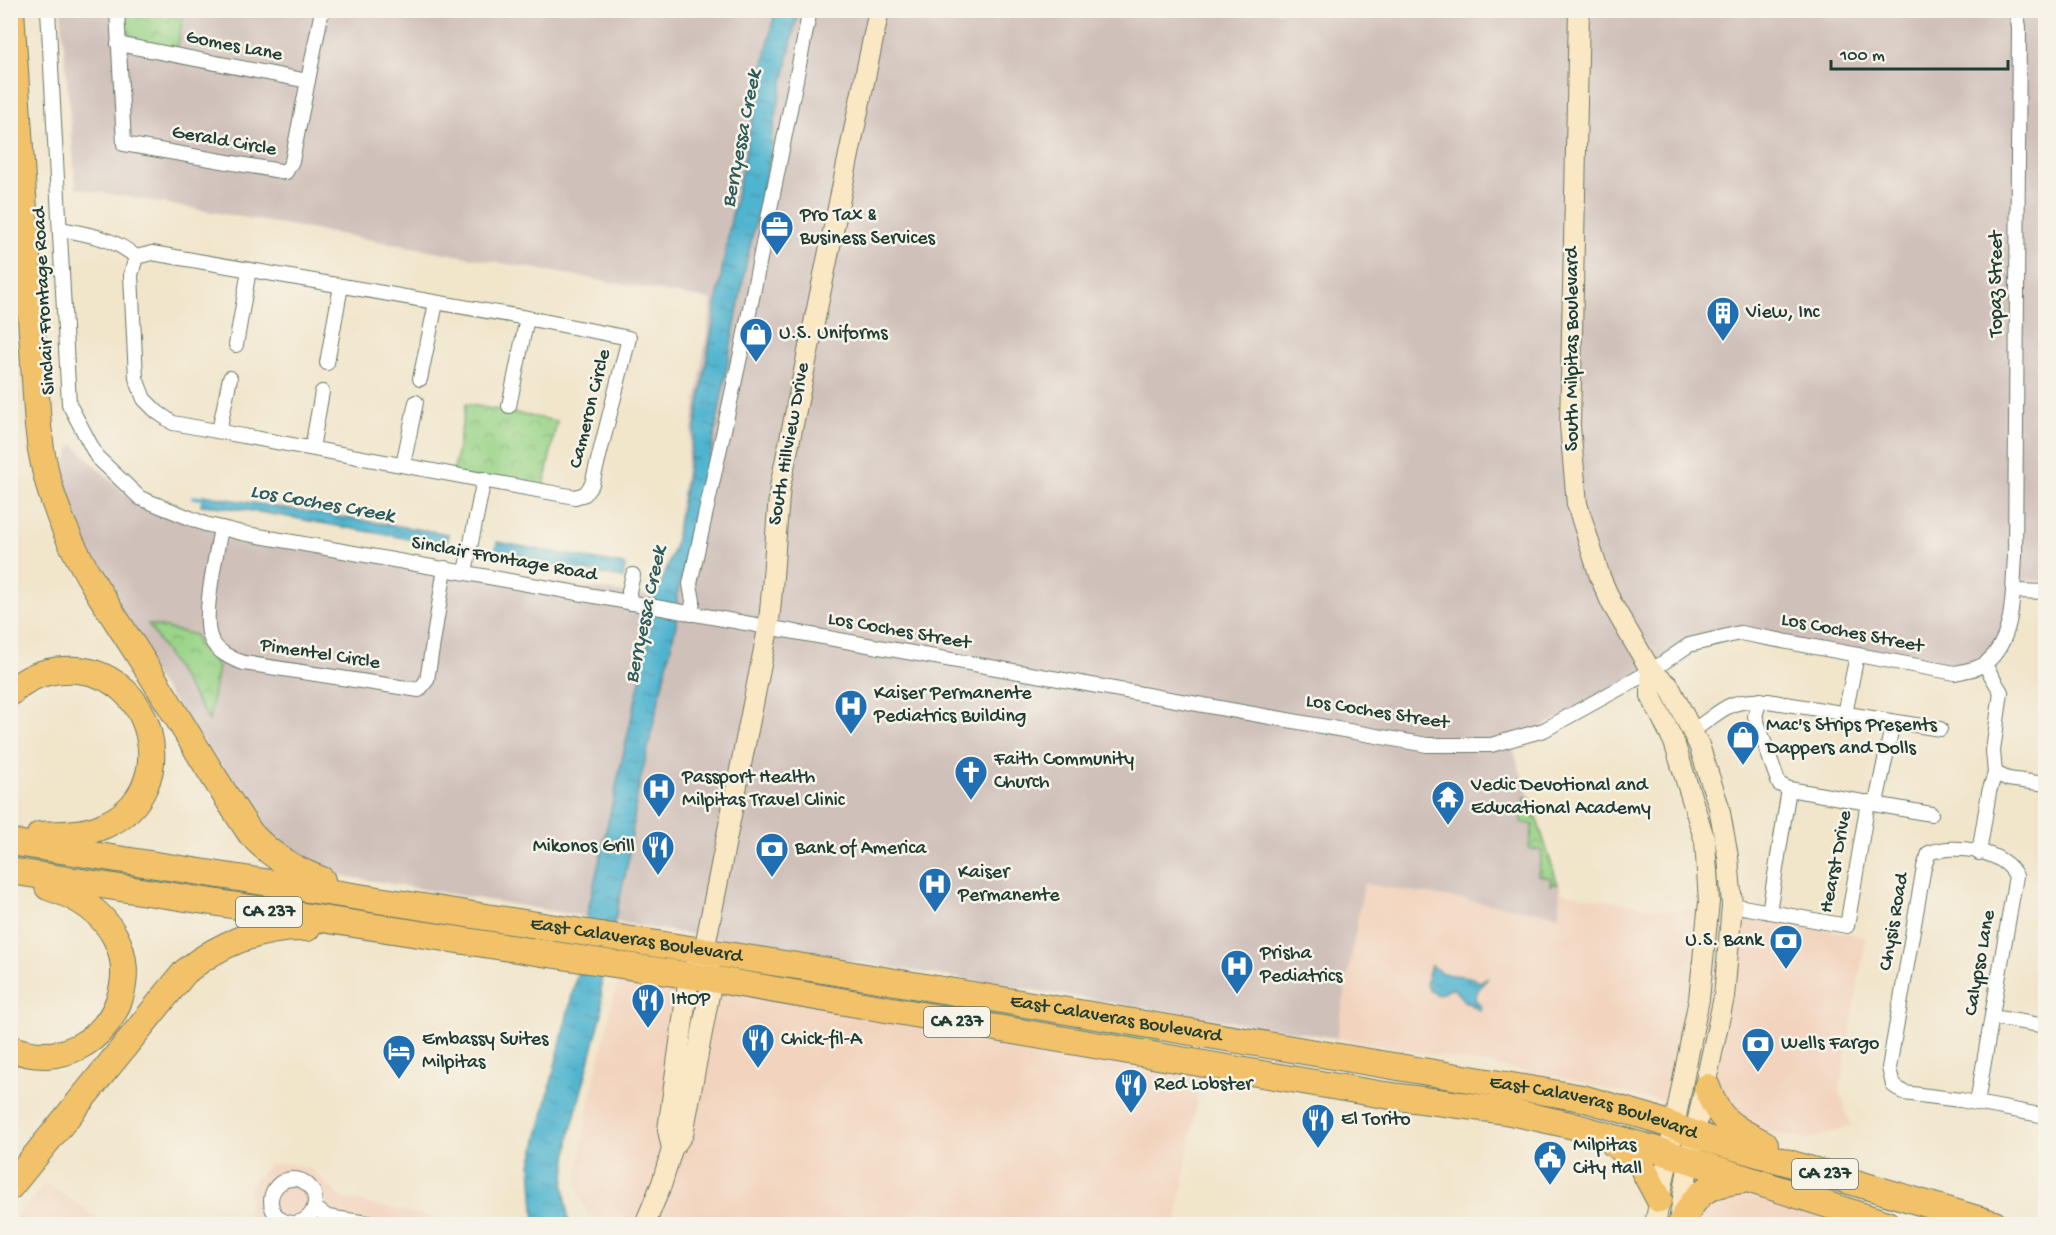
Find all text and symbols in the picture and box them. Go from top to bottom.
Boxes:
street label: Gomes Lane [184,26,285,68]
scale bar [1831,33,2008,71]
text: 100 m [1839,46,1885,67]
water label: Berryessa Creek [717,66,769,210]
street label: Gerald Circle [170,121,279,163]
street label: Sinclair Frontage Road [28,204,61,396]
place label: Pro Tax & Business Services [799,205,936,251]
office icon: Pro Tax & Business Services [759,209,795,256]
street label: Topaz Street [1986,229,2009,338]
street label: South Milpitas Boulevard [1562,245,1585,451]
building icon: View, Inc [1705,295,1741,342]
place label: View, Inc [1745,302,1821,325]
shop icon: U.S. Uniforms [738,316,774,363]
place label: U.S. Uniforms [779,323,888,346]
street label: Cameron Circle [565,346,617,471]
street label: South Hillview Drive [764,360,816,527]
water label: Los Coches Creek [248,480,398,530]
street label: Sinclair Frontage Road [409,532,601,588]
water label: Berryessa Creek [620,542,674,686]
street label: Los Coches Street [826,608,974,656]
street label: Los Coches Street [1779,609,1927,659]
street label: Pimentel Circle [258,634,382,676]
place label: Kaiser Permanente Pediatrics Building [873,683,1032,729]
hospital icon: Kaiser Permanente Pediatrics Building [833,688,869,735]
street label: Los Coches Street [1304,690,1452,736]
place label: Mac's Strips Presents Dappers and Dolls [1764,715,1938,761]
shop icon: Mac's Strips Presents Dappers and Dolls [1725,719,1761,766]
place label: Faith Community Church [993,749,1134,795]
church icon: Faith Community Church [953,754,989,801]
place label: Passport Health Milpitas Travel Clinic [681,767,846,813]
hospital icon: Passport Health Milpitas Travel Clinic [641,771,677,818]
place label: Vedic Devotional and Educational Academy [1470,775,1651,821]
temple icon: Vedic Devotional and Educational Academy [1430,779,1466,826]
street label: Hearst Drive [1816,808,1858,915]
restaurant icon: Mikonos Grill [640,829,676,876]
bank icon: Bank of America [754,831,790,878]
place label: Mikonos Grill [533,836,635,859]
place label: Bank of America [794,838,927,861]
place label: Kaiser Permanente [957,862,1060,908]
hospital icon: Kaiser Permanente [917,866,953,913]
street label: Chysis Road [1875,869,1915,973]
road number: CA 237 [236,897,302,927]
street label: Calypso Lane [1960,908,2002,1018]
street label: East Calaveras Boulevard [529,913,746,969]
bank icon: U.S. Bank [1768,923,1804,970]
place label: U.S. Bank [1685,930,1765,953]
place label: Prisha Pediatrics [1259,943,1343,989]
hospital icon: Prisha Pediatrics [1219,948,1255,995]
restaurant icon: IHOP [630,982,666,1029]
place label: IHOP [671,989,711,1012]
street label: East Calaveras Boulevard [1008,990,1226,1049]
road number: CA 237 [924,1007,990,1037]
restaurant icon: Chick-fil-A [740,1022,776,1069]
bank icon: Wells Fargo [1740,1026,1776,1073]
place label: Embassy Suites Milpitas [422,1029,549,1075]
place label: Chick-fil-A [781,1029,863,1052]
hotel icon: Embassy Suites Milpitas [381,1033,417,1080]
place label: Wells Fargo [1781,1033,1879,1056]
restaurant icon: Red Lobster [1113,1067,1149,1114]
street label: East Calaveras Boulevard [1487,1071,1703,1146]
place label: Red Lobster [1154,1074,1254,1097]
restaurant icon: El Torito [1300,1102,1336,1149]
place label: El Torito [1341,1109,1411,1132]
place label: Milpitas City Hall [1573,1135,1642,1181]
public building icon: Milpitas City Hall [1532,1139,1568,1186]
road number: CA 237 [1792,1159,1858,1189]

